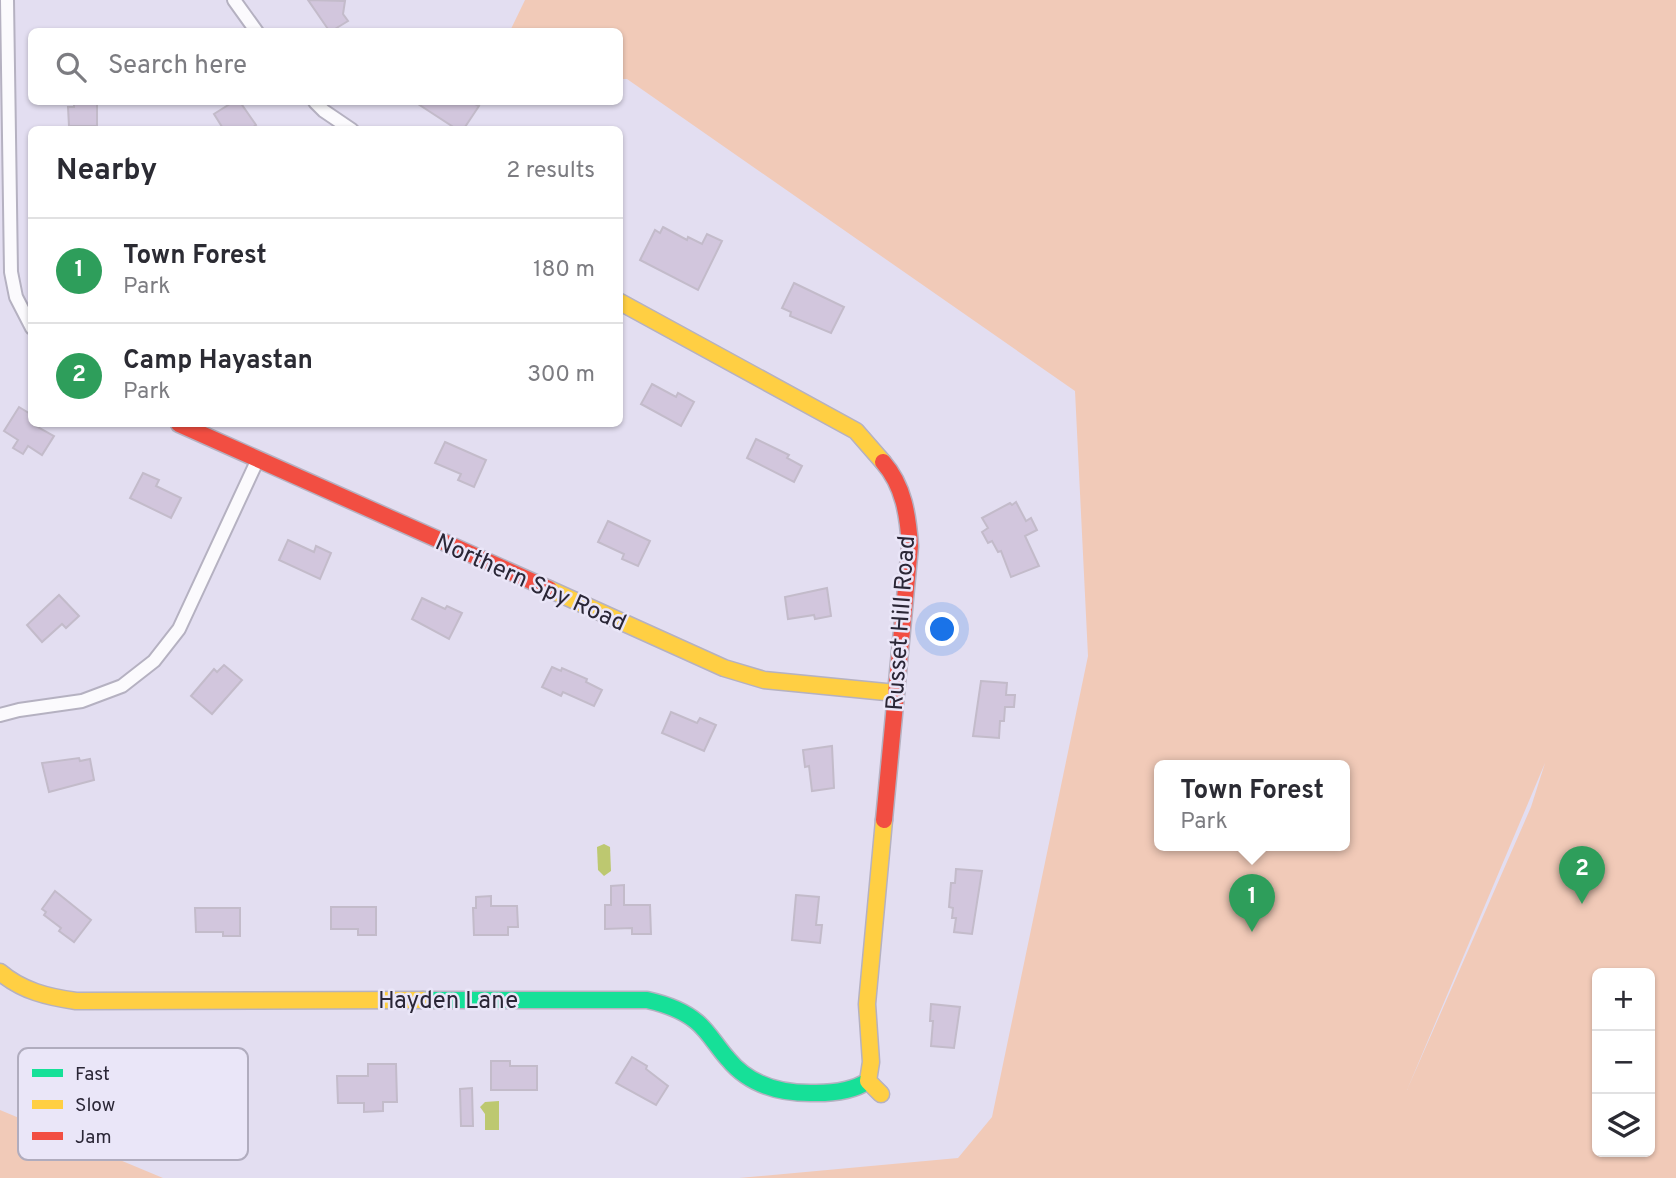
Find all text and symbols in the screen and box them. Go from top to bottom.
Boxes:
search box [28,28,623,105]
icon: search [52,48,90,86]
text: Search here [108,50,247,83]
text: Nearby [56,153,157,190]
text: 2 results [506,157,595,186]
text: Town Forest [123,240,267,273]
text: 1 [74,256,84,285]
text: 180 m [533,256,595,285]
text: Park [123,273,170,302]
text: Camp Hayastan [123,345,313,378]
text: 2 [72,361,86,390]
text: 300 m [527,361,595,390]
text: Park [123,378,170,407]
street label: Northern Spy Road [430,528,630,639]
street label: Russet Hill Road [881,535,923,712]
your location [925,612,959,646]
popup [1154,760,1350,851]
text: Town Forest [1180,775,1324,808]
text: Park [1180,808,1228,837]
pin: 2 [1559,846,1605,904]
pin: 1 [1229,874,1275,932]
map controls [1592,968,1655,1157]
button: + [1592,968,1655,1031]
street label: Hayden Lane [378,987,518,1017]
button: − [1592,1031,1655,1094]
legend [18,1048,248,1160]
text: Fast [75,1063,110,1087]
text: Slow [75,1094,115,1118]
button: layers [1592,1094,1655,1157]
text: Jam [75,1126,112,1150]

